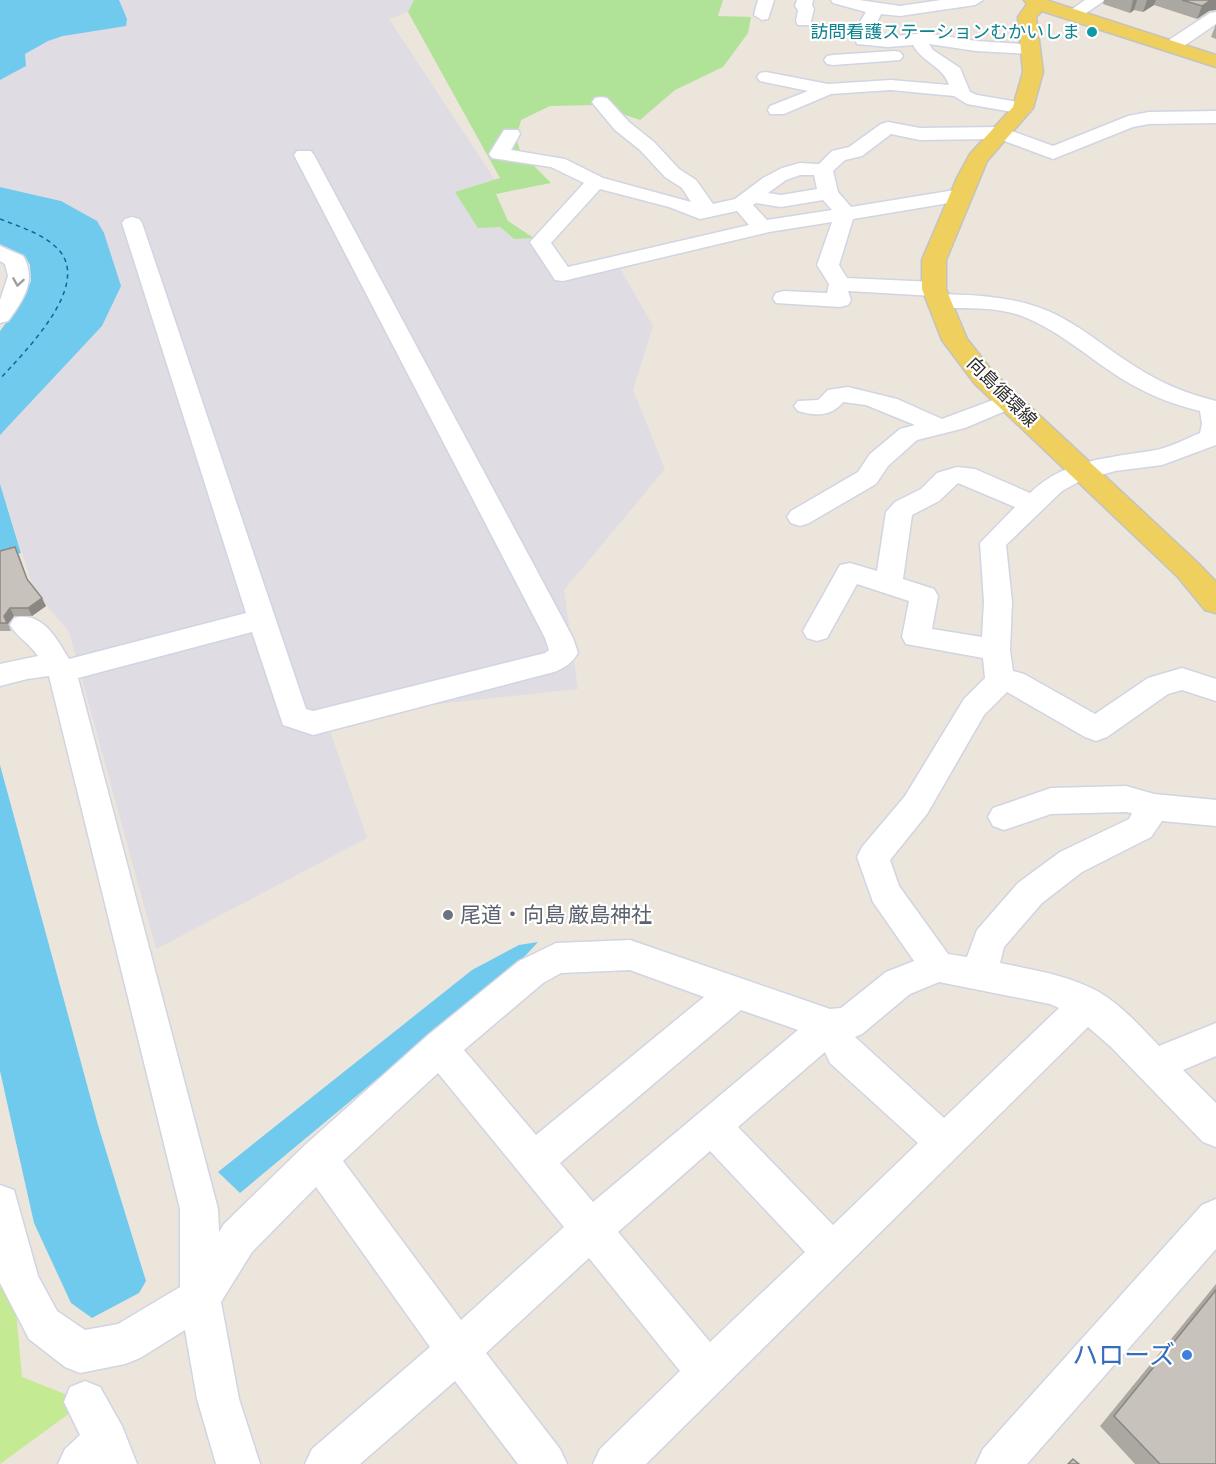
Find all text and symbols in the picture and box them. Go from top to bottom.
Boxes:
place label: 訪問看護ステーションむかいしま [810,21,1080,42]
marker: 訪問看護ステーションむかいしま [1085,25,1099,39]
one-way arrow [12,277,24,287]
street label: 向島循環線 [963,352,1042,431]
place label: 尾道・向島 厳島神社 [460,902,652,926]
marker: 尾道・向島 厳島神社 [441,908,455,922]
place label: ハローズ [1072,1340,1175,1370]
marker: ハローズ [1180,1348,1194,1362]

